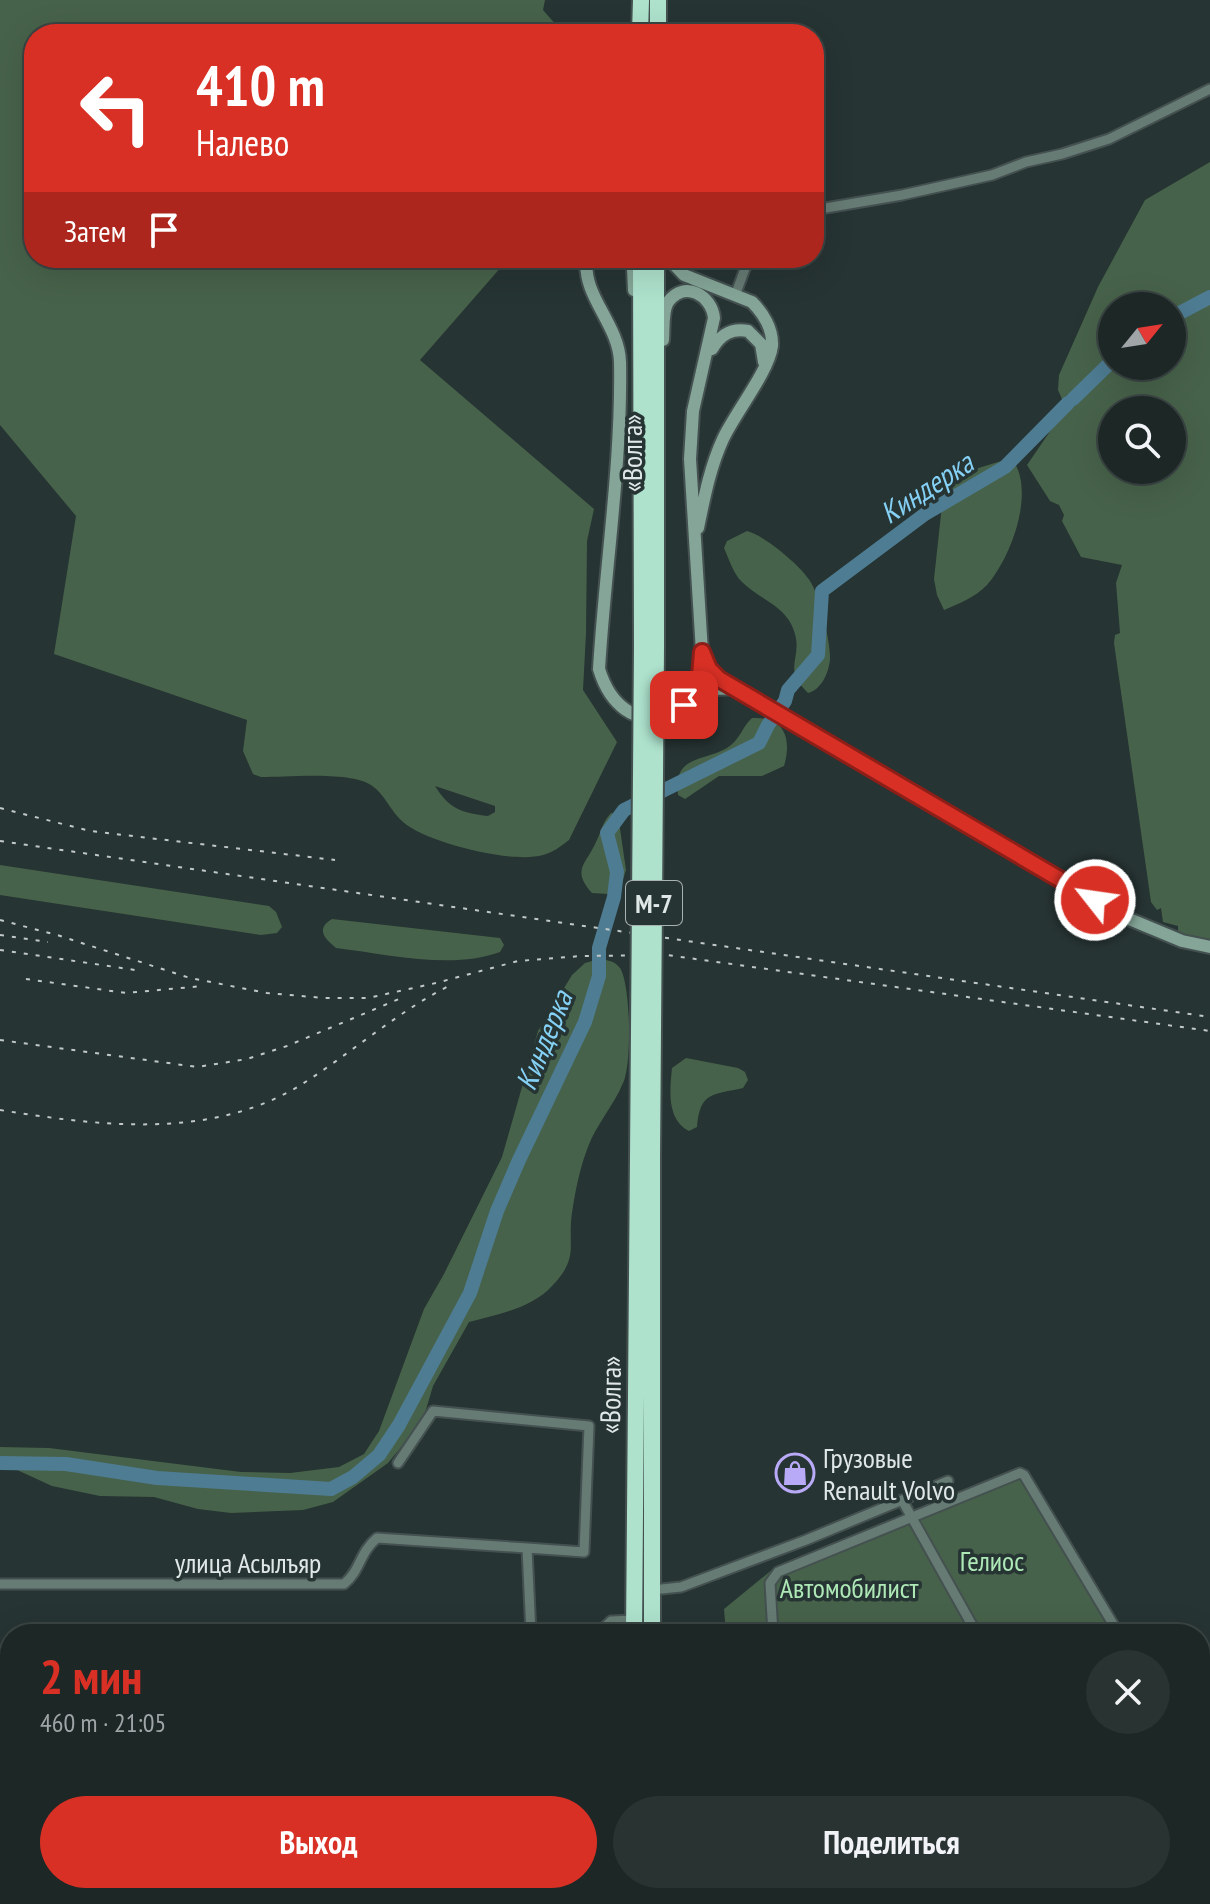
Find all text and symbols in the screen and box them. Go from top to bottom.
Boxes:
text: 410 m [196,49,325,121]
icon: left [64,56,168,160]
text: Налево [196,119,289,166]
icon: arrive [142,208,186,252]
text: Затем [64,211,126,250]
north arrow [1098,292,1186,380]
map controls [1098,292,1186,484]
button: search [1098,396,1186,484]
street label: «Волга» [613,414,650,492]
water label: Киндерка [872,441,982,531]
pin [650,671,718,739]
icon: arrive [662,683,706,727]
position arrow [1053,858,1137,942]
road number: М-7 [626,881,682,925]
water label: Киндерка [506,983,581,1095]
street label: «Волга» [591,1356,629,1434]
place label: Грузовые Renault Volvo [823,1439,955,1508]
shop icon: Грузовые Renault Volvo [774,1452,816,1494]
park label: Гелиос [960,1542,1024,1579]
street label: улица Асылъяр [175,1544,321,1581]
park label: Автомобилист [780,1569,918,1606]
text: 2 мин [40,1645,142,1707]
button: close [1086,1650,1170,1734]
text: 460 m · 21:05 [40,1706,166,1739]
button: Выход [40,1796,597,1888]
button: Поделиться [613,1796,1170,1888]

